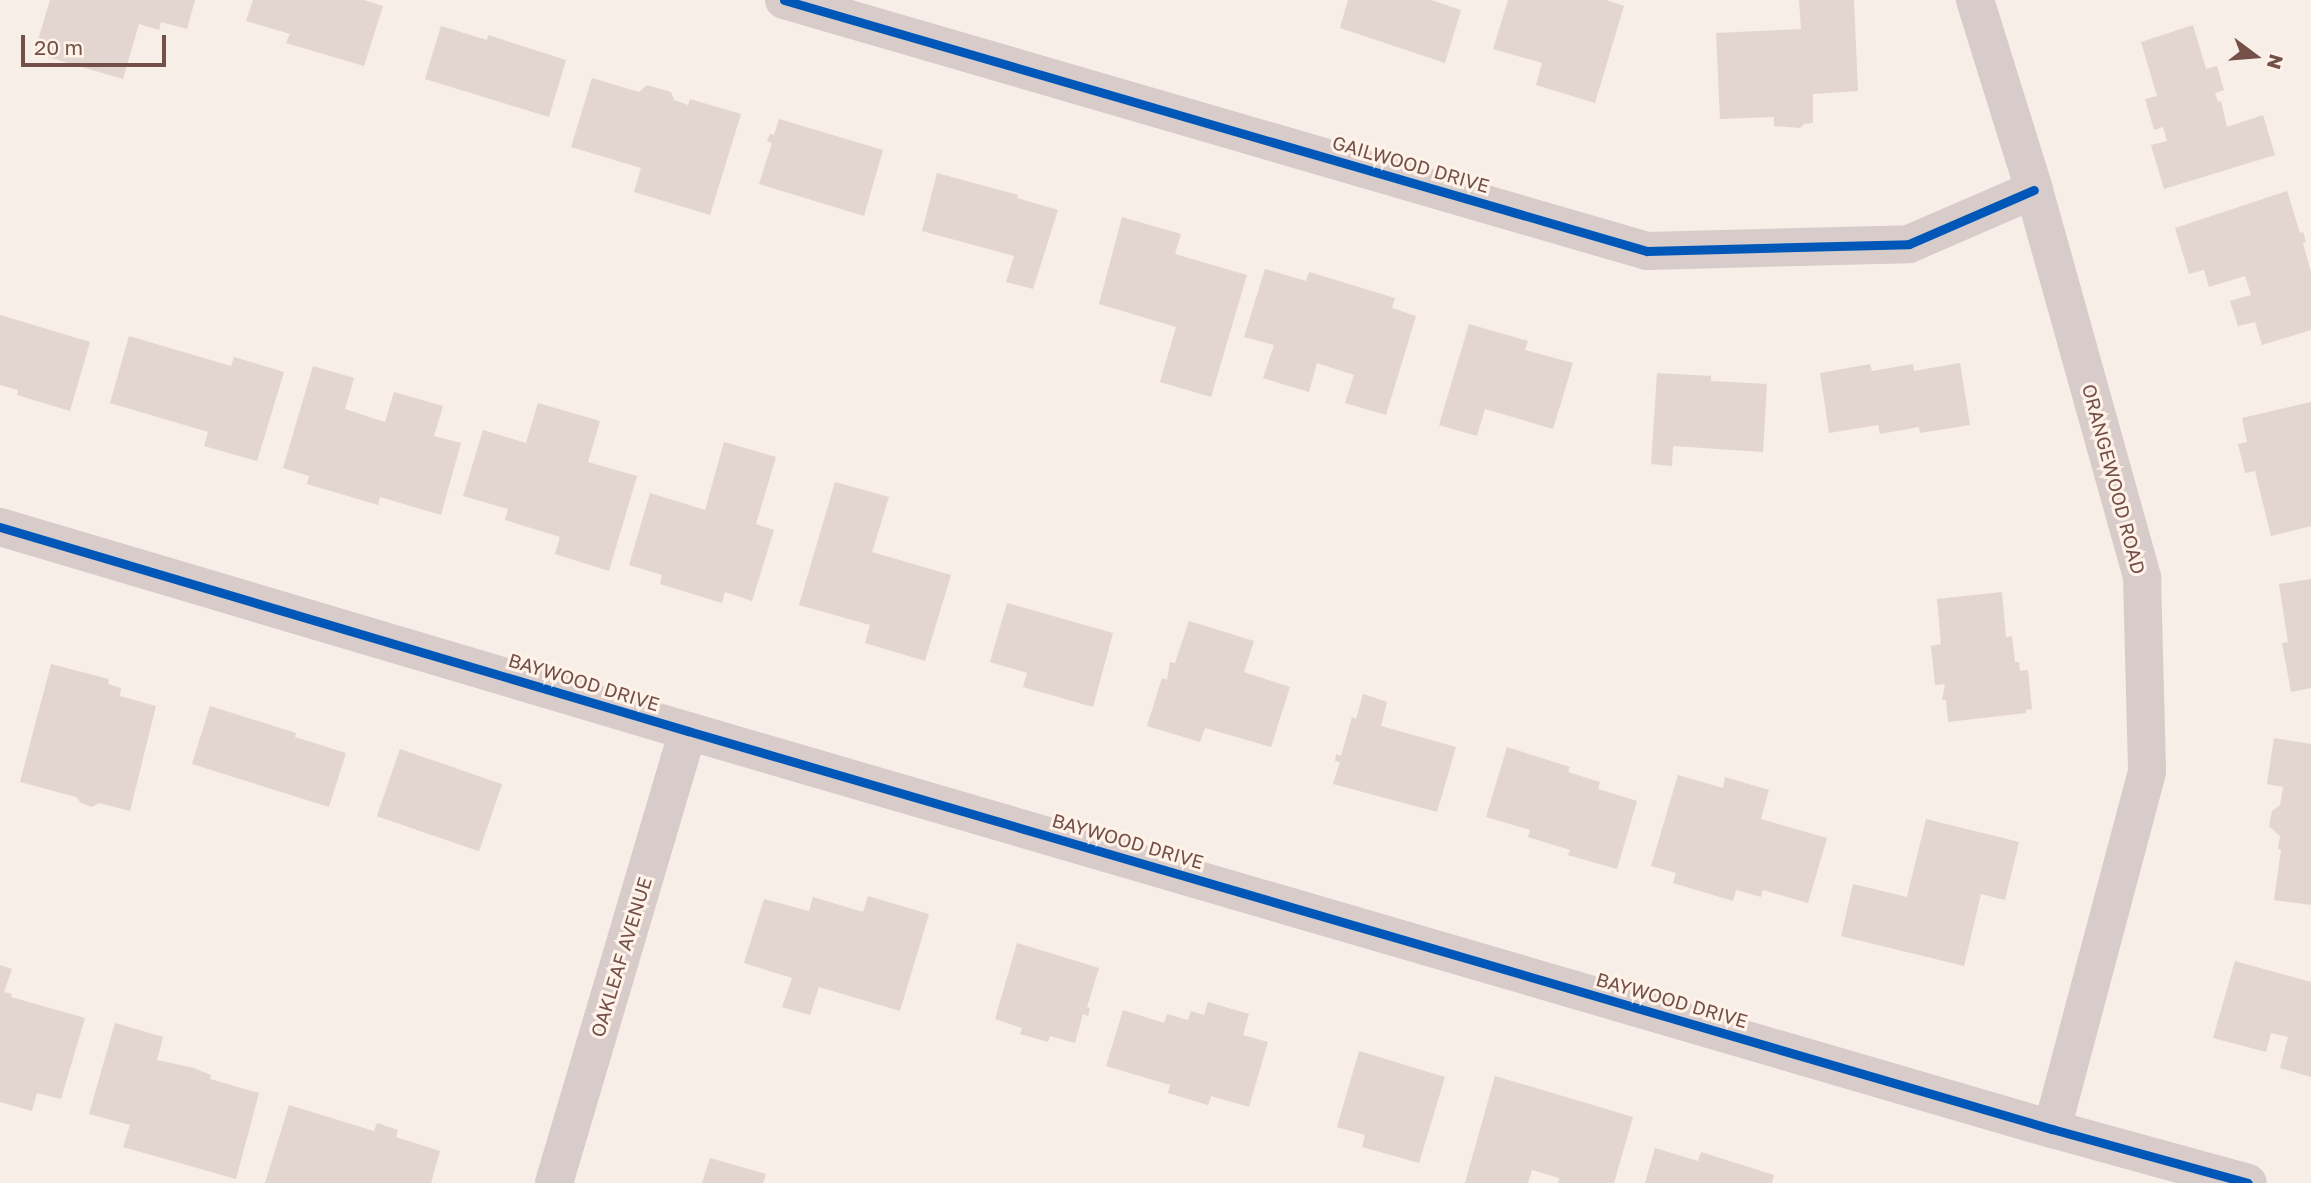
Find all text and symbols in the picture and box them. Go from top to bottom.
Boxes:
scale bar [24,21,170,65]
north arrow [2220,21,2290,91]
text: 20 m [34,34,83,60]
text: N [2263,52,2289,72]
street label: GAILWOOD DRIVE [1330,131,1492,197]
street label: ORANGEWOOD ROAD [2078,381,2150,577]
street label: BAYWOOD DRIVE [506,648,662,716]
street label: BAYWOOD DRIVE [1050,808,1206,874]
street label: OAKLEAF AVENUE [586,874,656,1040]
street label: BAYWOOD DRIVE [1594,967,1750,1033]

